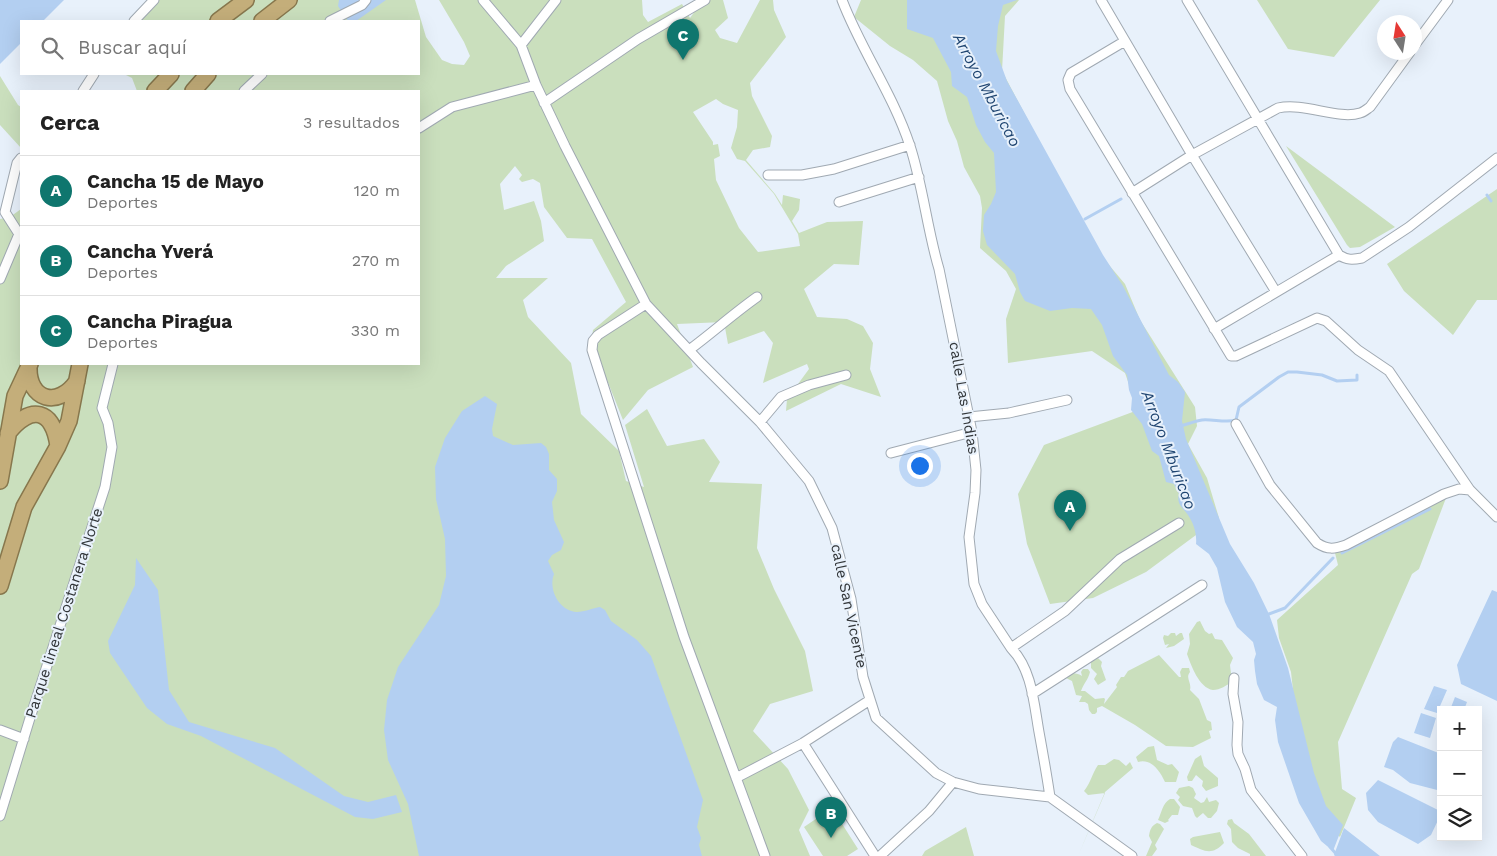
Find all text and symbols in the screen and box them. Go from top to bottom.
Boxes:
north arrow [1377,15,1422,60]
pin: C [667,19,699,60]
search box [20,20,420,75]
water label: Arroyo Mburicao [949,29,1025,150]
icon: search [38,34,66,62]
text: Buscar aquí [78,36,187,59]
text: Cerca [40,110,99,135]
text: 3 resultados [303,113,400,132]
text: Cancha 15 de Mayo [87,170,264,193]
text: A [51,181,61,200]
text: 120 m [354,181,400,200]
text: Deportes [87,193,158,212]
text: Cancha Yverá [87,240,213,263]
text: B [51,251,61,270]
text: 270 m [352,251,400,270]
text: Deportes [87,263,158,282]
text: Cancha Piragua [87,310,232,333]
text: C [51,321,61,340]
text: 330 m [351,321,400,340]
text: Deportes [87,333,158,352]
street label: calle Las Indias [945,340,983,456]
water label: Arroyo Mburicao [1137,387,1200,512]
your location [907,453,933,479]
pin: A [1054,490,1086,531]
street label: Parque lineal Costanera Norte [21,506,107,720]
street label: calle San Vicente [827,542,871,670]
map controls [1437,706,1482,841]
button: + [1437,706,1482,751]
button: − [1437,751,1482,796]
button: layers [1437,796,1482,841]
pin: B [815,797,847,838]

